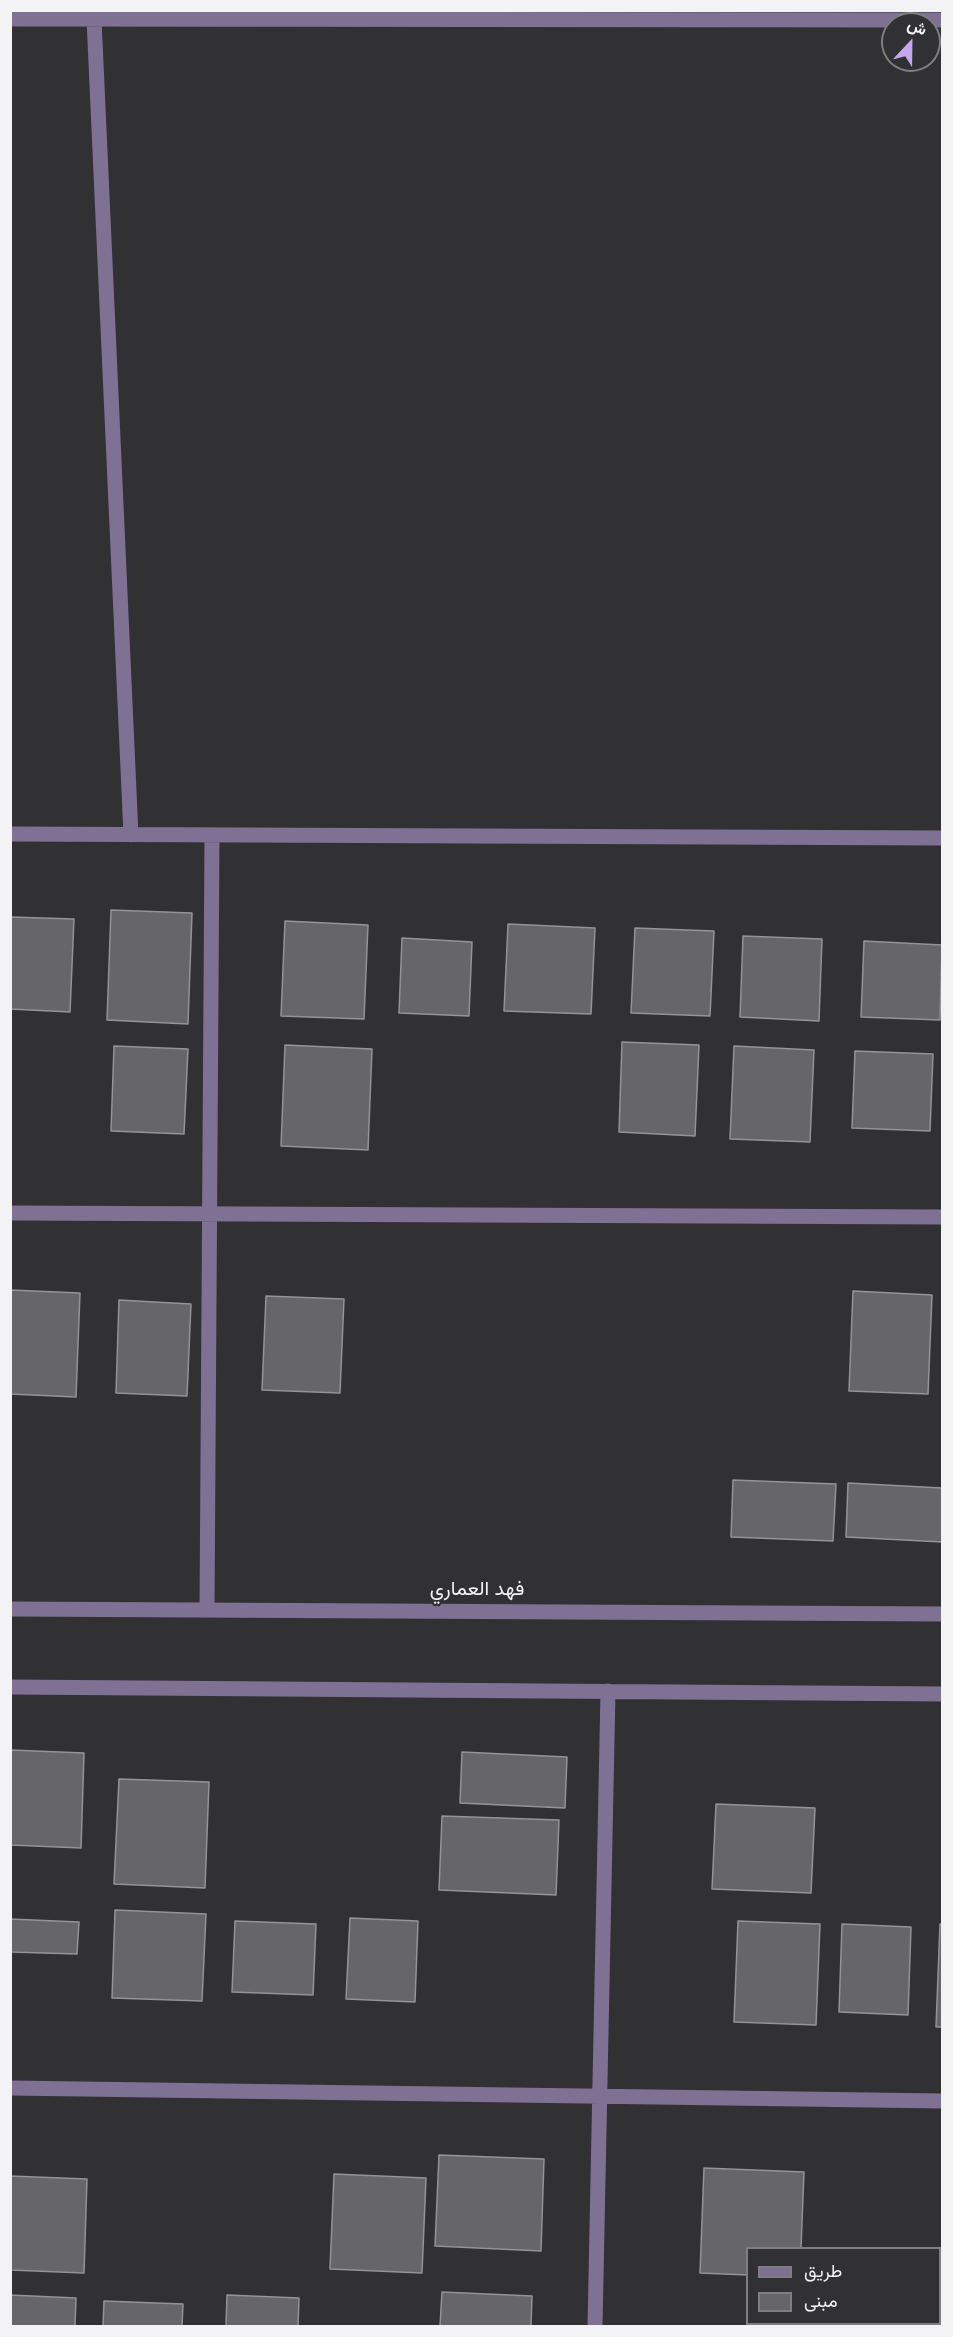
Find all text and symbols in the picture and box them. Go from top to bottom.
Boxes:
north arrow [881,12,941,72]
text: ش [904,12,930,41]
street label: فهد العماري [430,1578,524,1602]
legend [746,2247,941,2325]
text: طريق [804,2258,842,2283]
text: مبنى [804,2288,838,2313]

